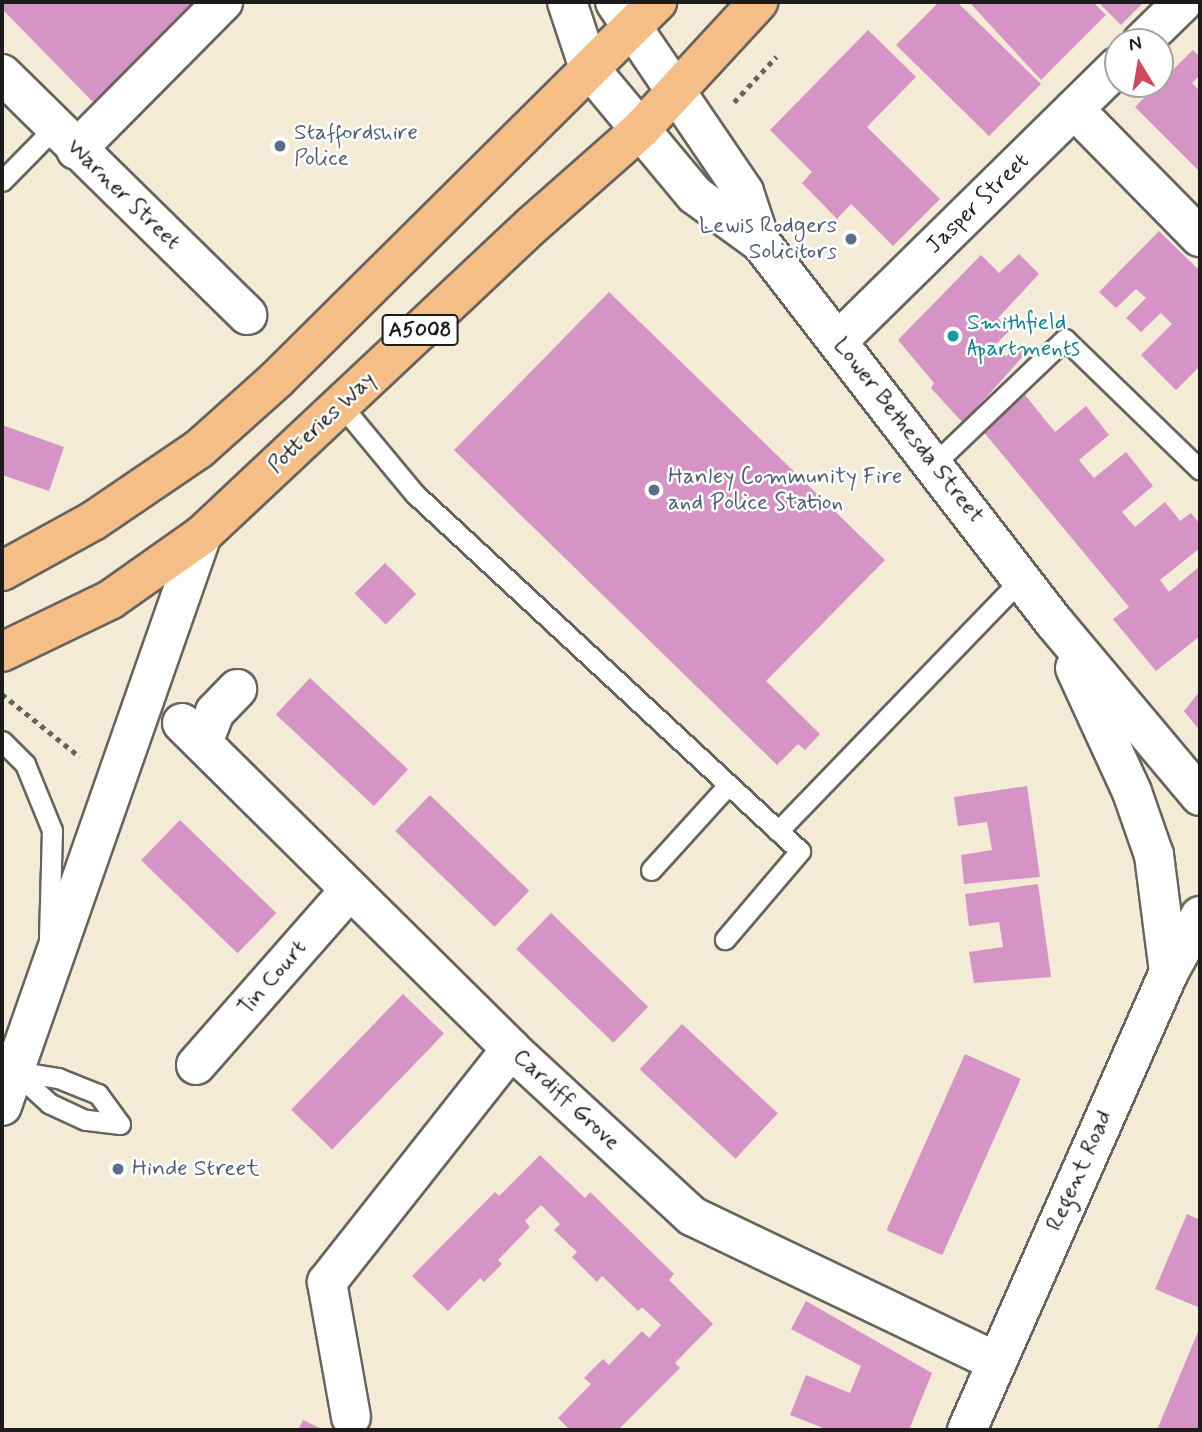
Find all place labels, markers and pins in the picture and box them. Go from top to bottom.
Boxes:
place label: Staffordshire Police [294,119,418,173]
marker: Staffordshire Police [272,138,288,154]
place label: Lewis Rodgers Solicitors [699,212,837,266]
marker: Lewis Rodgers Solicitors [843,231,859,247]
place label: Smithfield Apartments [967,309,1080,363]
marker: Smithfield Apartments [945,328,961,344]
place label: Hanley Community Fire and Police Station [668,463,901,517]
marker: Hanley Community Fire and Police Station [646,482,662,498]
place label: Hinde Street [132,1155,260,1183]
marker: Hinde Street [110,1161,126,1177]

